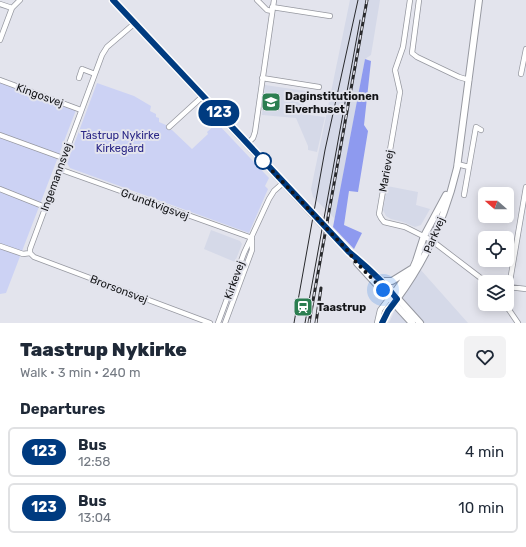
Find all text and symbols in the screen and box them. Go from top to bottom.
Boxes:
street label: Kingosvej [15,81,65,110]
place label: Daginstitutionen Elverhuset [285,90,379,116]
school or university icon: Daginstitutionen Elverhuset [260,91,282,113]
line badge: 123 [196,100,242,126]
text: 123 [206,104,232,121]
park label: Tåstrup Nykirke Kirkegård [80,129,160,155]
street label: Ingemannsvej [38,141,75,213]
street label: Marievej [376,149,397,193]
unlabelled marker [254,152,272,170]
street label: Grundtvigsvej [119,186,191,223]
north arrow [478,187,514,223]
map controls [478,187,514,311]
street label: Parkvej [421,215,448,255]
button: locate [478,231,514,267]
street label: Kirkevej [222,259,247,301]
street label: Brorsonsvej [88,273,150,306]
button: layers [478,275,514,311]
your location [373,280,393,300]
station icon: Taastrup [292,296,314,318]
place label: Taastrup [317,301,366,314]
button: heart [464,336,506,378]
text: Taastrup Nykirke [20,338,187,361]
text: Walk · 3 min · 240 m [20,365,141,380]
text: Departures [20,400,105,418]
text: Bus [78,436,106,454]
text: 123 [31,443,57,460]
text: 4 min [465,443,504,461]
text: 12:58 [78,454,111,469]
text: Bus [78,492,106,510]
text: 123 [31,499,57,516]
text: 10 min [458,499,504,517]
text: 13:04 [78,510,111,525]

